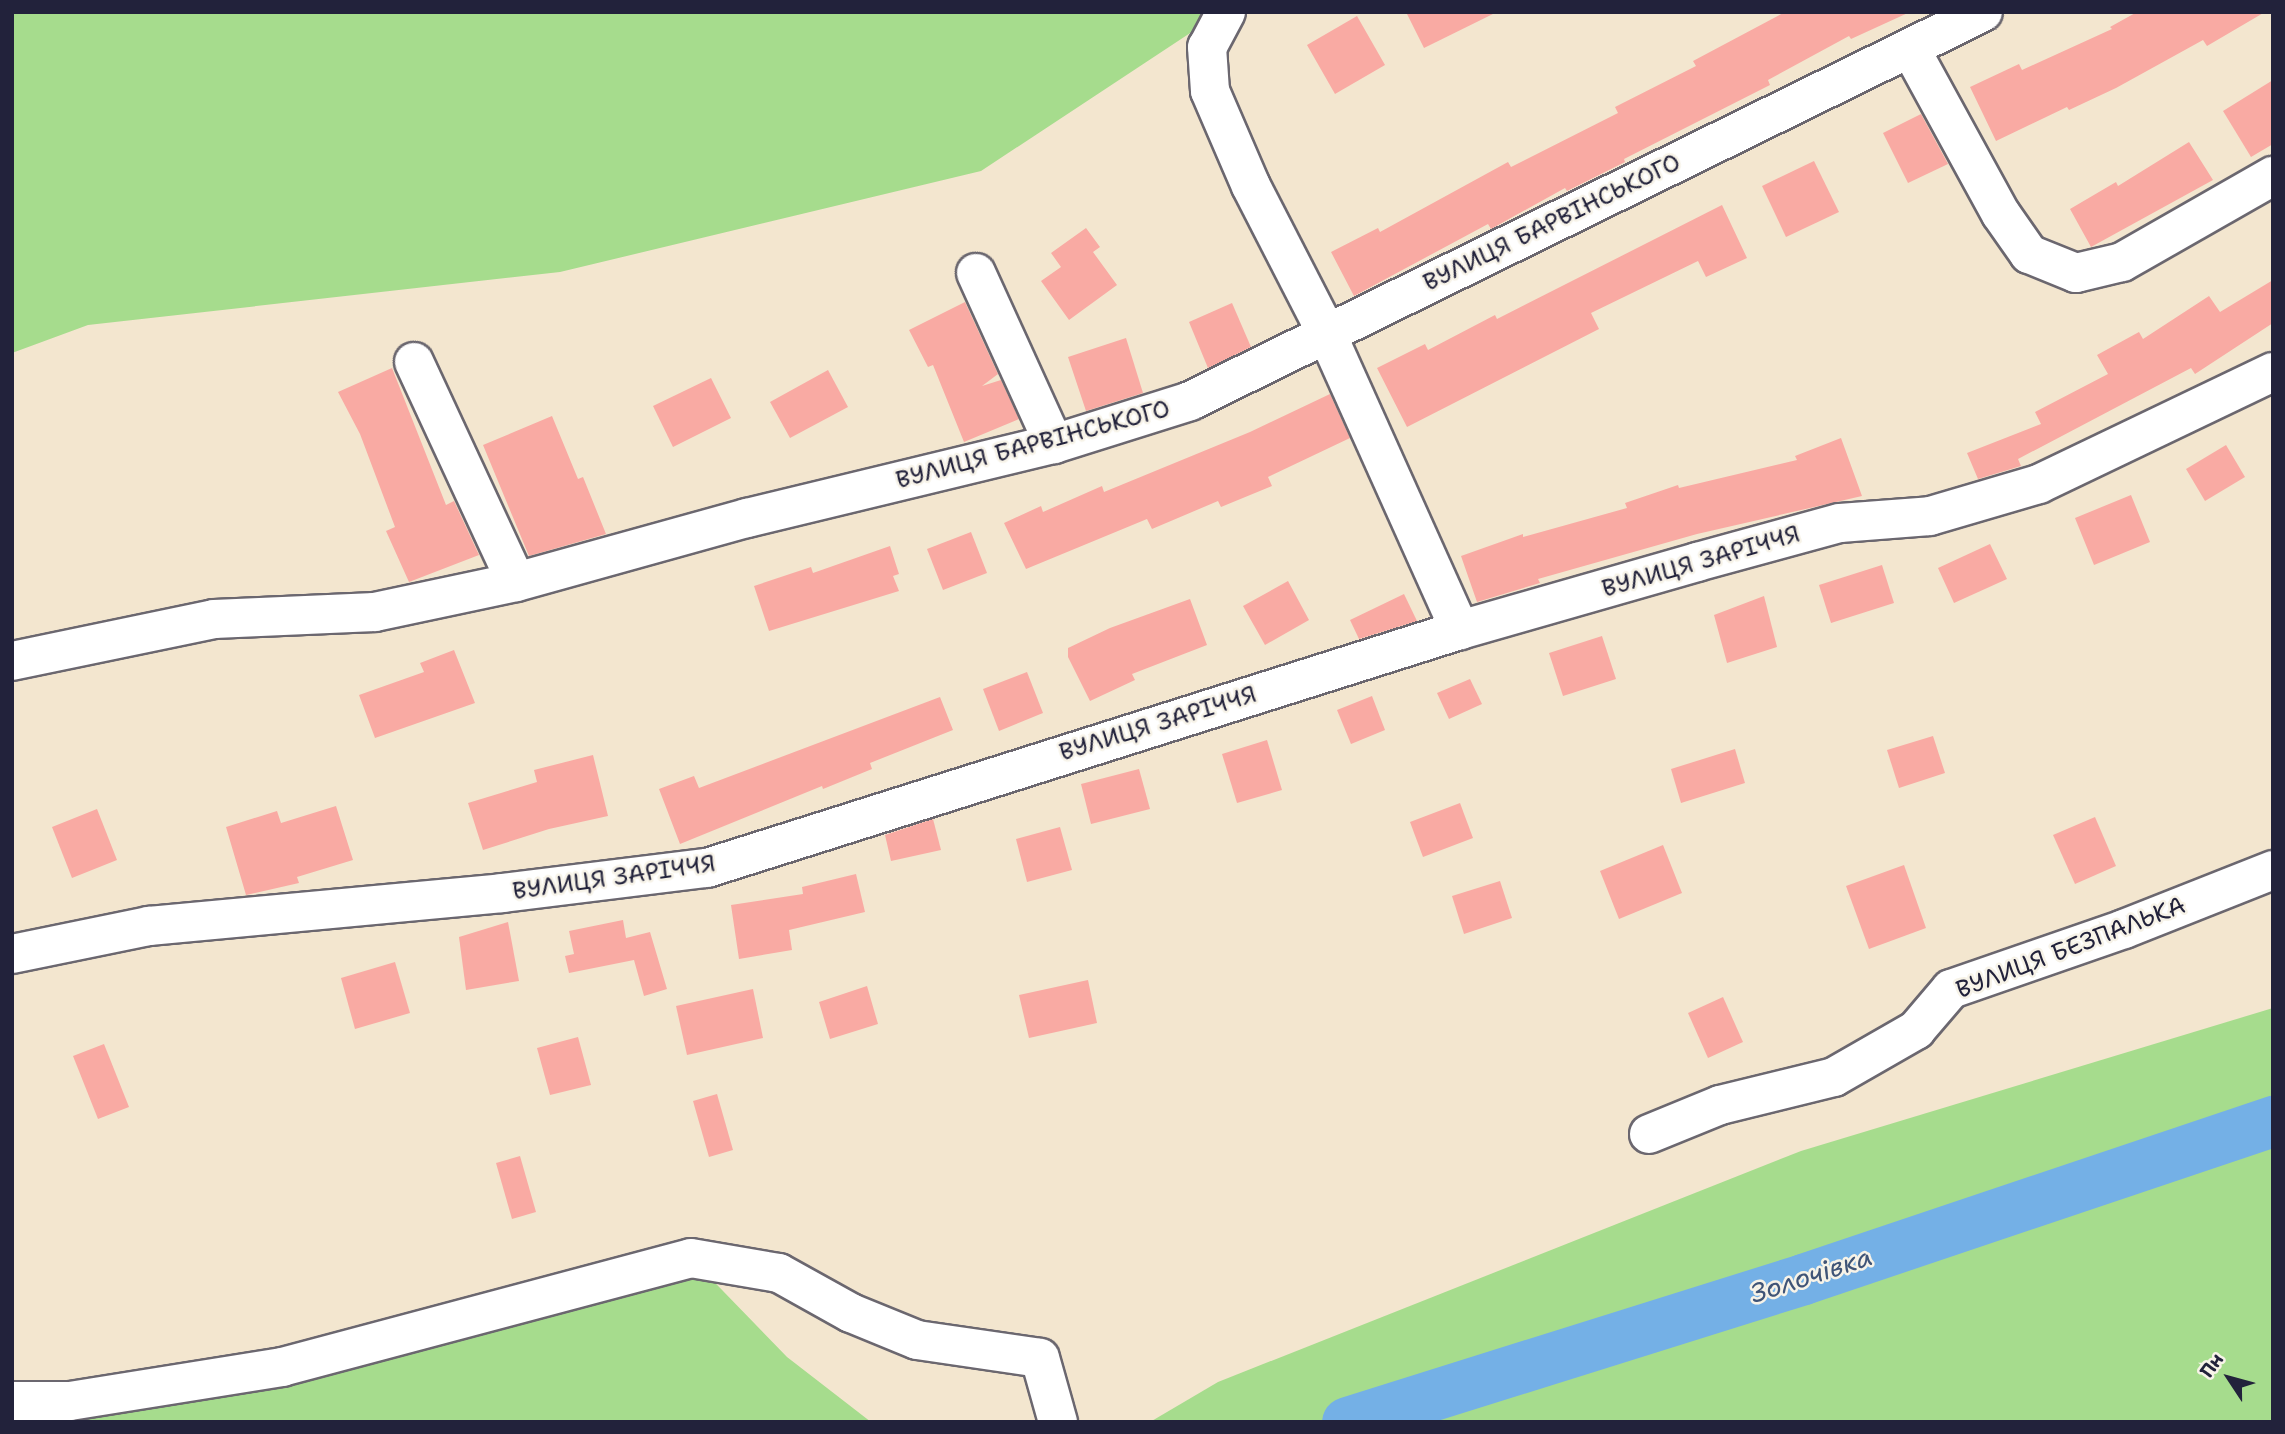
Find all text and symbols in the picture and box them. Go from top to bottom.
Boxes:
street label: ВУЛИЦЯ БАРВІНСЬКОГО [1419,148,1685,298]
street label: ВУЛИЦЯ БАРВІНСЬКОГО [893,395,1173,495]
street label: ВУЛИЦЯ ЗАРІЧЧЯ [1599,520,1803,604]
street label: ВУЛИЦЯ ЗАРІЧЧЯ [1056,680,1260,768]
street label: ВУЛИЦЯ ЗАРІЧЧЯ [511,850,717,906]
street label: ВУЛИЦЯ БЕЗПАЛЬКА [1952,891,2190,1005]
water label: Золочівка [1746,1241,1876,1309]
north arrow [2194,1343,2264,1413]
text: Пн [2194,1348,2229,1383]

